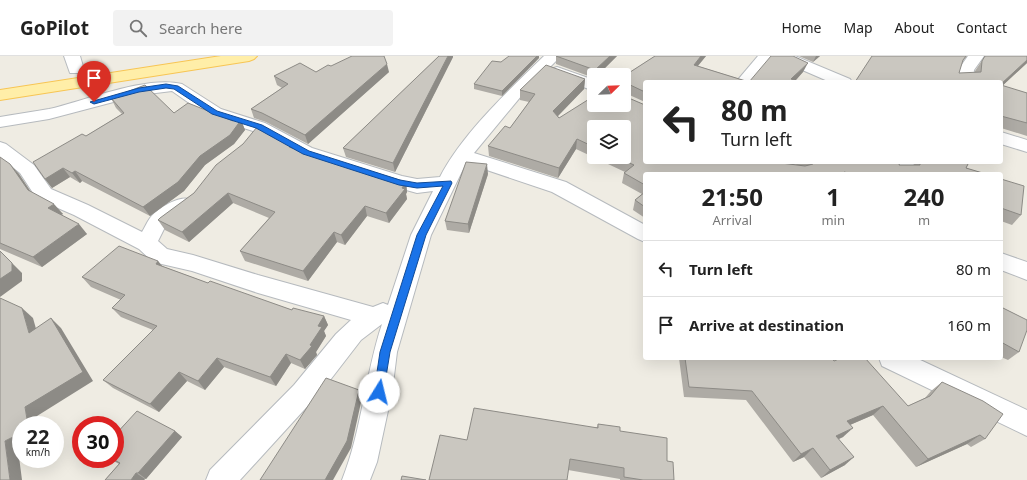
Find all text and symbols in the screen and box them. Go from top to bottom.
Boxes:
search box [113,10,393,46]
text: GoPilot [20,15,89,41]
icon: search [127,17,149,39]
text: Search here [159,18,242,38]
text: Home [782,18,821,37]
text: Map [843,18,873,37]
text: About [895,18,934,37]
text: Contact [956,18,1007,37]
pin [77,61,111,102]
icon: arrive [83,67,105,89]
north arrow [587,68,631,112]
map controls [587,68,631,164]
text: 80 m [721,91,788,129]
icon: left [655,96,707,148]
button: layers [587,120,631,164]
text: Turn left [721,127,792,151]
text: 21:50 [701,180,763,213]
text: 1 [826,180,840,213]
text: 240 [903,180,945,213]
text: Arrival [712,211,752,229]
text: min [821,211,845,229]
text: m [918,211,930,229]
icon: left [655,258,677,280]
text: Turn left [689,259,753,279]
text: 80 m [956,259,991,279]
icon: arrive [655,314,677,336]
text: Arrive at destination [689,315,844,335]
text: 160 m [947,315,991,335]
position arrow [358,371,400,413]
speed limit sign: 30 [72,416,124,468]
text: 22 [27,423,49,450]
text: km/h [26,445,50,459]

